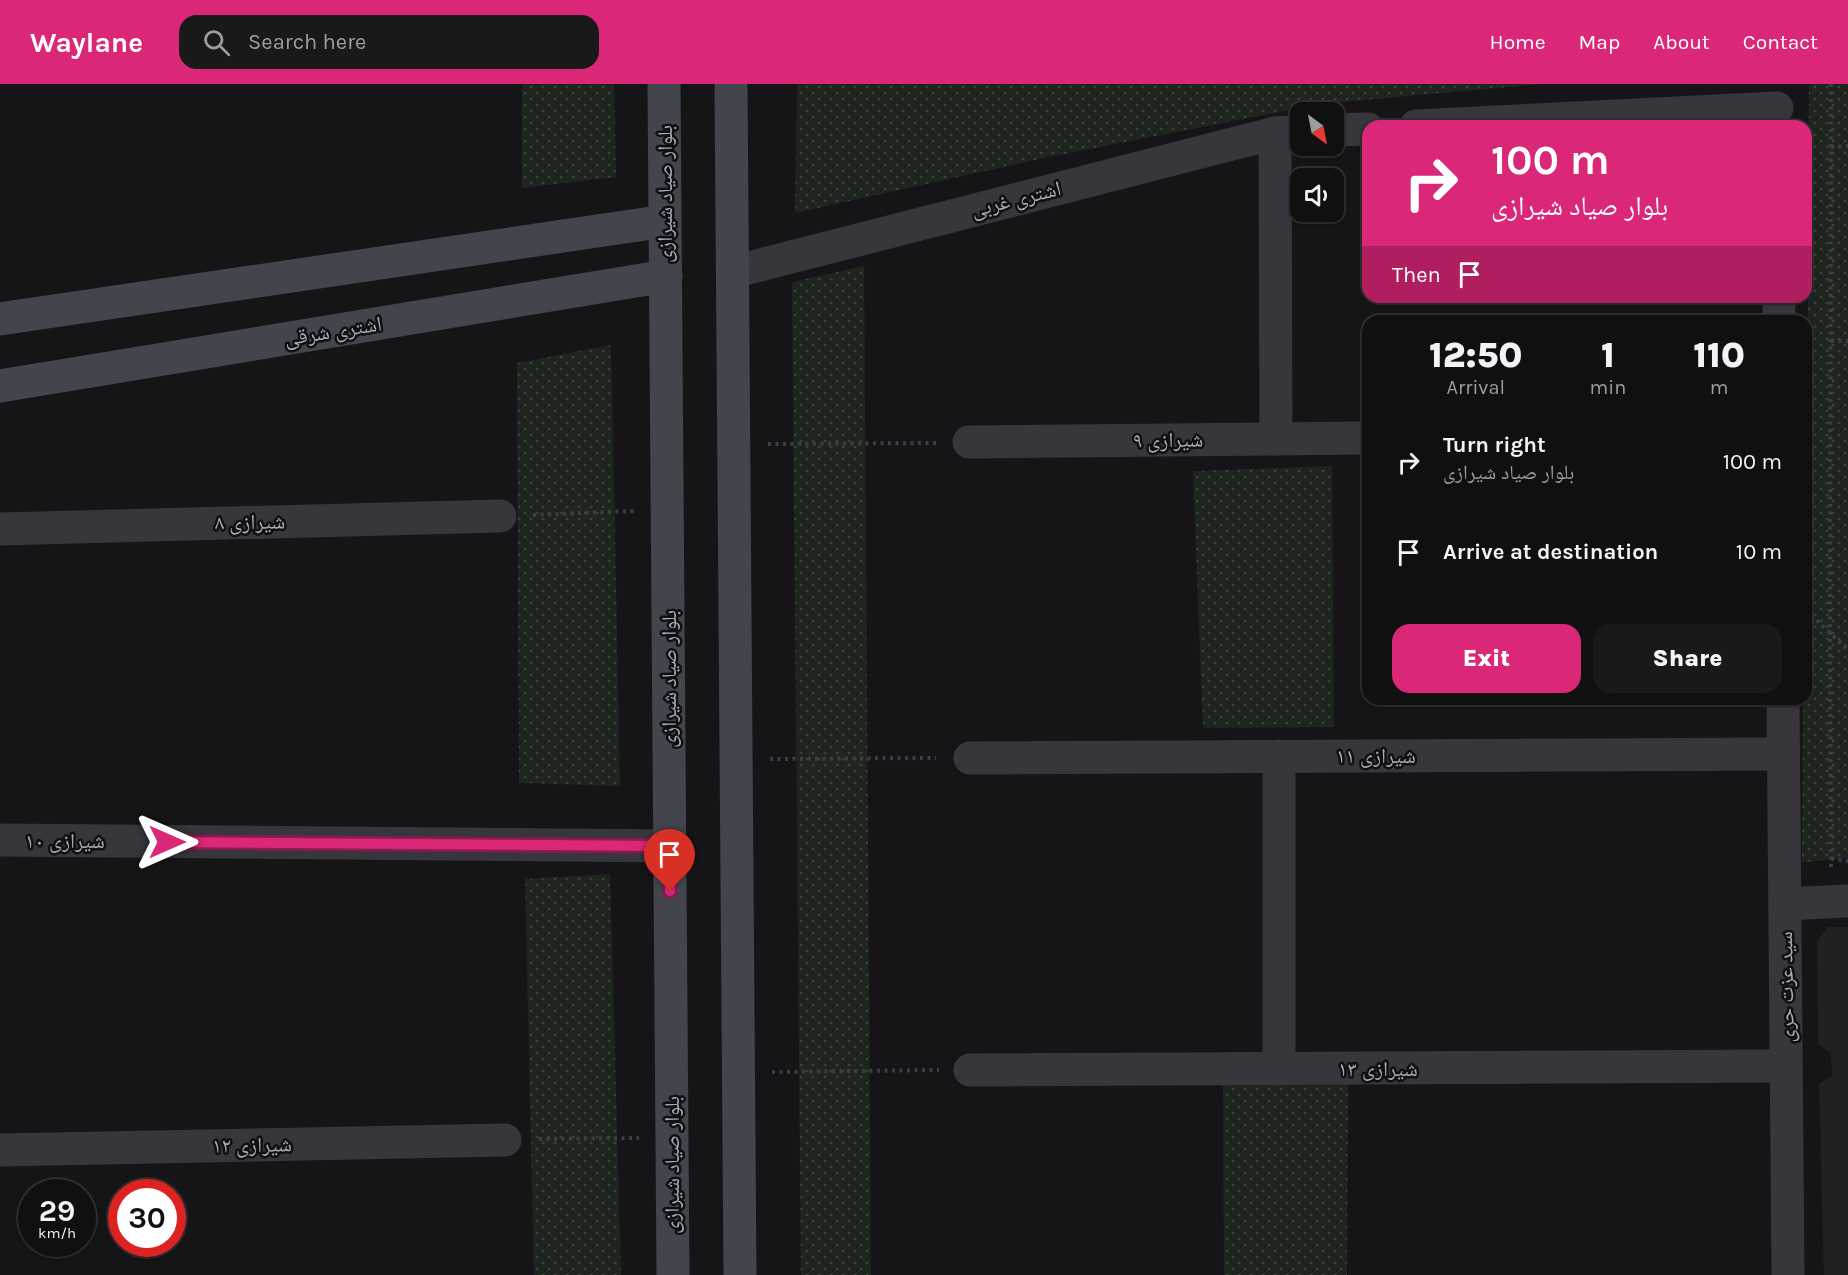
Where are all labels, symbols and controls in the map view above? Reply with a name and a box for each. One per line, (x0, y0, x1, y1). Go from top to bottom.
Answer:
search box (179, 15, 599, 69)
text: Waylane (30, 26, 143, 59)
icon: search (200, 26, 233, 59)
text: Search here (248, 29, 366, 55)
text: Home (1490, 30, 1546, 54)
text: Map (1579, 30, 1620, 54)
text: About (1653, 30, 1710, 54)
text: Contact (1743, 30, 1818, 54)
north arrow (1290, 102, 1344, 156)
map controls (1290, 102, 1344, 222)
street label: بلوار صیاد شیرازی (653, 125, 677, 263)
text: 100 m (1491, 135, 1610, 185)
icon: right (1392, 144, 1470, 222)
button: sound (1290, 168, 1344, 222)
street label: اشتری غربی (968, 176, 1064, 223)
text: بلوار صیاد شیرازی (1491, 190, 1668, 222)
icon: arrive (1453, 258, 1486, 291)
text: Then (1392, 262, 1441, 288)
street label: اشتری شرقی (283, 311, 384, 352)
text: 12:50 (1429, 334, 1523, 376)
text: 1 (1601, 334, 1615, 376)
text: 110 (1693, 334, 1745, 376)
text: Arrival (1446, 376, 1505, 399)
text: min (1589, 376, 1626, 399)
text: m (1710, 376, 1728, 399)
street label: شیرازی ۹ (1133, 427, 1203, 453)
text: Turn right (1443, 432, 1546, 458)
icon: right (1392, 446, 1425, 479)
text: 100 m (1723, 449, 1782, 475)
text: بلوار صیاد شیرازی (1443, 461, 1574, 484)
street label: شیرازی ۸ (215, 509, 285, 535)
icon: arrive (1392, 536, 1425, 569)
text: Arrive at destination (1443, 539, 1658, 565)
text: 10 m (1736, 539, 1782, 565)
street label: بلوار صیاد شیرازی (657, 610, 681, 748)
button: Exit (1392, 624, 1581, 693)
button: Share (1593, 624, 1782, 693)
street label: شیرازی ۱۱ (1336, 744, 1416, 768)
position arrow (135, 810, 199, 874)
street label: شیرازی ۱۰ (25, 829, 105, 853)
pin (644, 829, 695, 891)
icon: arrive (653, 838, 686, 871)
street label: سید عزت حری (1773, 931, 1799, 1043)
street label: شیرازی ۱۳ (1338, 1057, 1418, 1081)
street label: بلوار صیاد شیرازی (660, 1096, 684, 1234)
street label: شیرازی ۱۲ (212, 1132, 292, 1158)
speed limit sign: 30 (108, 1179, 186, 1257)
text: 29 (39, 1193, 75, 1229)
text: km/h (38, 1224, 76, 1242)

